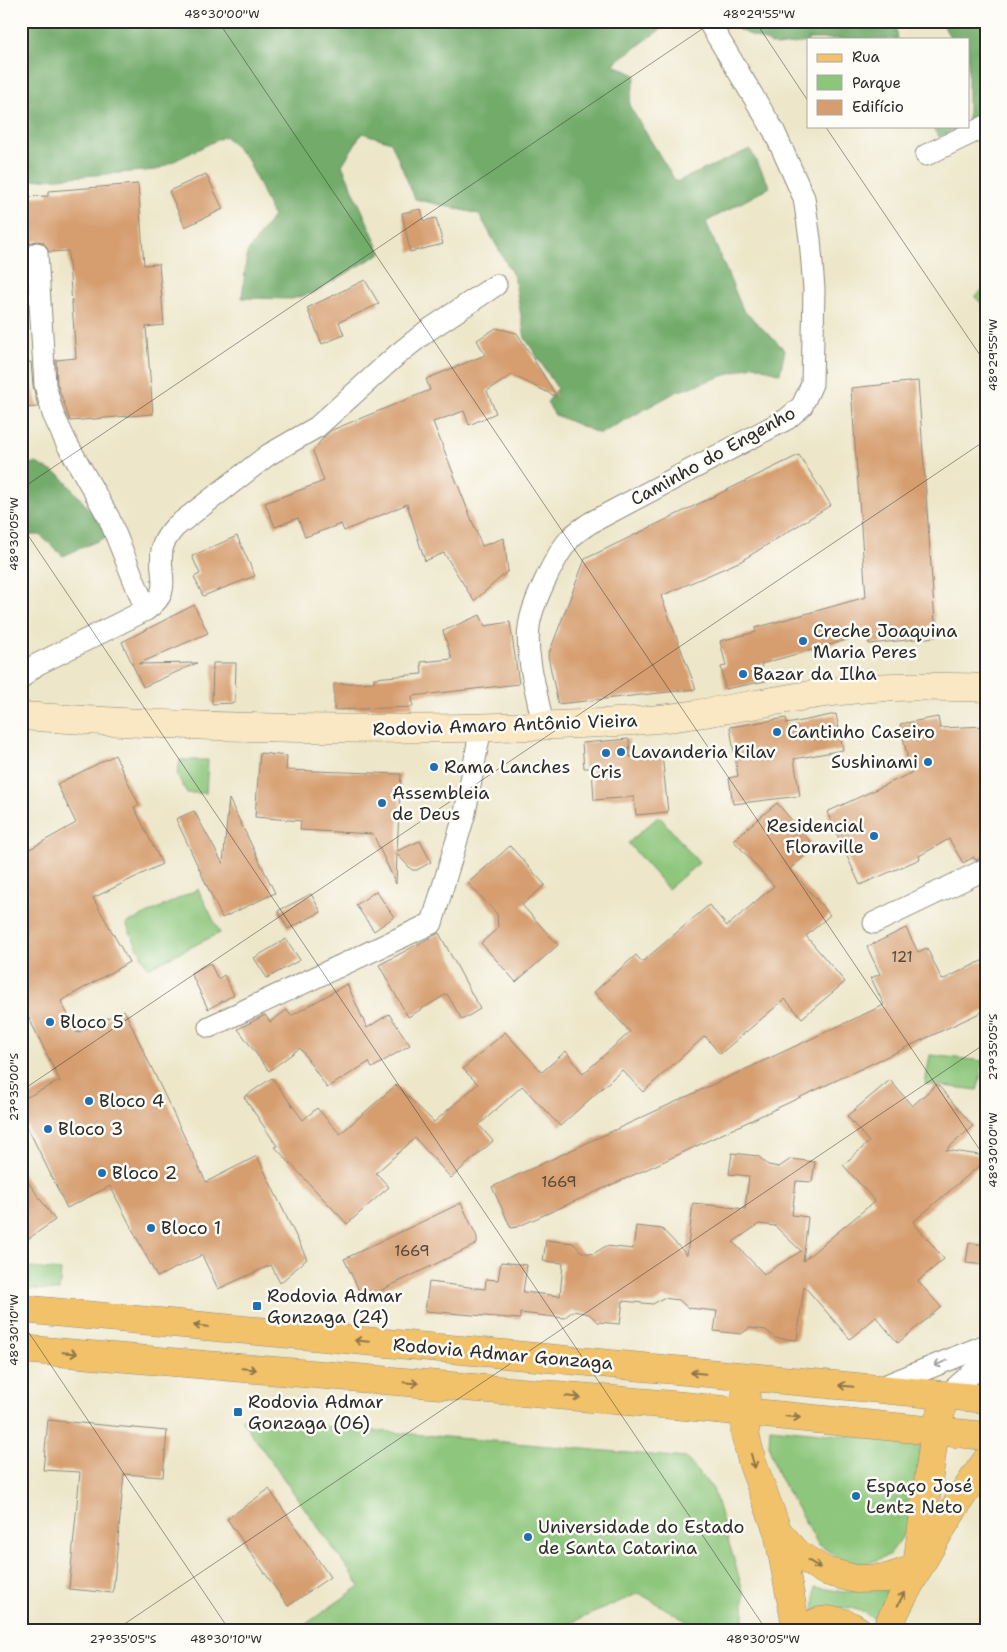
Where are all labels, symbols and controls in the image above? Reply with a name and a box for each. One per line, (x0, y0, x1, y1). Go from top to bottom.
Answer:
text: 48°30'00"W (184, 6, 260, 22)
text: 48°29'55"W (723, 6, 795, 22)
legend (807, 38, 970, 128)
text: Rua (852, 47, 881, 67)
text: Parque (852, 73, 901, 93)
text: Edifício (852, 97, 904, 117)
text: 48°29'55"W (985, 319, 1001, 391)
street label: Caminho do Engenho (626, 401, 800, 511)
text: 48°30'05"W (6, 497, 22, 571)
place label: Creche Joaquina Maria Peres (813, 619, 957, 664)
marker: Creche Joaquina Maria Peres (797, 635, 809, 647)
place label: Bazar da Ilha (753, 662, 877, 686)
marker: Bazar da Ilha (737, 668, 749, 680)
street label: Rodovia Amaro Antônio Vieira (372, 708, 638, 742)
place label: Cantinho Caseiro (787, 720, 935, 744)
marker: Cantinho Caseiro (771, 726, 783, 738)
place label: Lavanderia Kilav (631, 740, 776, 764)
marker: Lavanderia Kilav (615, 746, 627, 758)
marker: Cris (600, 747, 612, 759)
place label: Sushinami (831, 750, 918, 774)
place label: Rama Lanches (444, 755, 570, 779)
marker: Sushinami (922, 756, 934, 768)
place label: Cris (590, 760, 622, 784)
marker: Rama Lanches (428, 761, 440, 773)
place label: Assembleia de Deus (392, 781, 489, 826)
marker: Assembleia de Deus (376, 797, 388, 809)
place label: Residencial Floraville (767, 814, 865, 859)
marker: Residencial Floraville (868, 830, 880, 842)
house number: 121 (891, 947, 913, 967)
place label: Bloco 5 (60, 1010, 124, 1034)
text: 27°35'05"S (985, 1013, 1001, 1081)
marker: Bloco 5 (44, 1016, 56, 1028)
text: 27°35'00"S (6, 1052, 22, 1121)
place label: Bloco 4 (99, 1089, 164, 1113)
marker: Bloco 4 (83, 1095, 95, 1107)
text: 48°30'00"W (985, 1112, 1001, 1188)
place label: Bloco 3 (58, 1117, 123, 1141)
marker: Bloco 3 (42, 1123, 54, 1135)
place label: Bloco 2 (112, 1161, 177, 1185)
marker: Bloco 2 (96, 1167, 108, 1179)
house number: 1669 (541, 1172, 577, 1192)
place label: Bloco 1 (161, 1216, 221, 1240)
marker: Bloco 1 (145, 1222, 157, 1234)
house number: 1669 (394, 1241, 430, 1261)
place label: Rodovia Admar Gonzaga (24) (267, 1284, 403, 1329)
text: 48°30'10"W (6, 1294, 22, 1366)
marker: Rodovia Admar Gonzaga (24) (251, 1300, 263, 1312)
one-way arrow (193, 1321, 209, 1330)
street label: Rodovia Admar Gonzaga (392, 1332, 614, 1376)
one-way arrow (355, 1336, 371, 1346)
one-way arrow (62, 1348, 78, 1358)
one-way arrow (934, 1359, 949, 1369)
one-way arrow (241, 1364, 257, 1374)
one-way arrow (691, 1368, 707, 1378)
one-way arrow (403, 1378, 419, 1388)
one-way arrow (838, 1381, 854, 1391)
place label: Rodovia Admar Gonzaga (06) (248, 1390, 384, 1435)
one-way arrow (565, 1392, 581, 1402)
marker: Rodovia Admar Gonzaga (06) (232, 1406, 244, 1418)
one-way arrow (785, 1413, 801, 1422)
one-way arrow (748, 1452, 758, 1468)
place label: Espaço José Lentz Neto (866, 1474, 973, 1519)
marker: Espaço José Lentz Neto (850, 1490, 862, 1502)
place label: Universidade do Estado de Santa Catarina (538, 1515, 744, 1560)
marker: Universidade do Estado de Santa Catarina (522, 1531, 534, 1543)
one-way arrow (806, 1559, 820, 1569)
one-way arrow (896, 1592, 906, 1607)
text: 27°35'05"S (89, 1631, 157, 1647)
text: 48°30'10"W (190, 1631, 262, 1647)
text: 48°30'05"W (726, 1631, 800, 1647)

